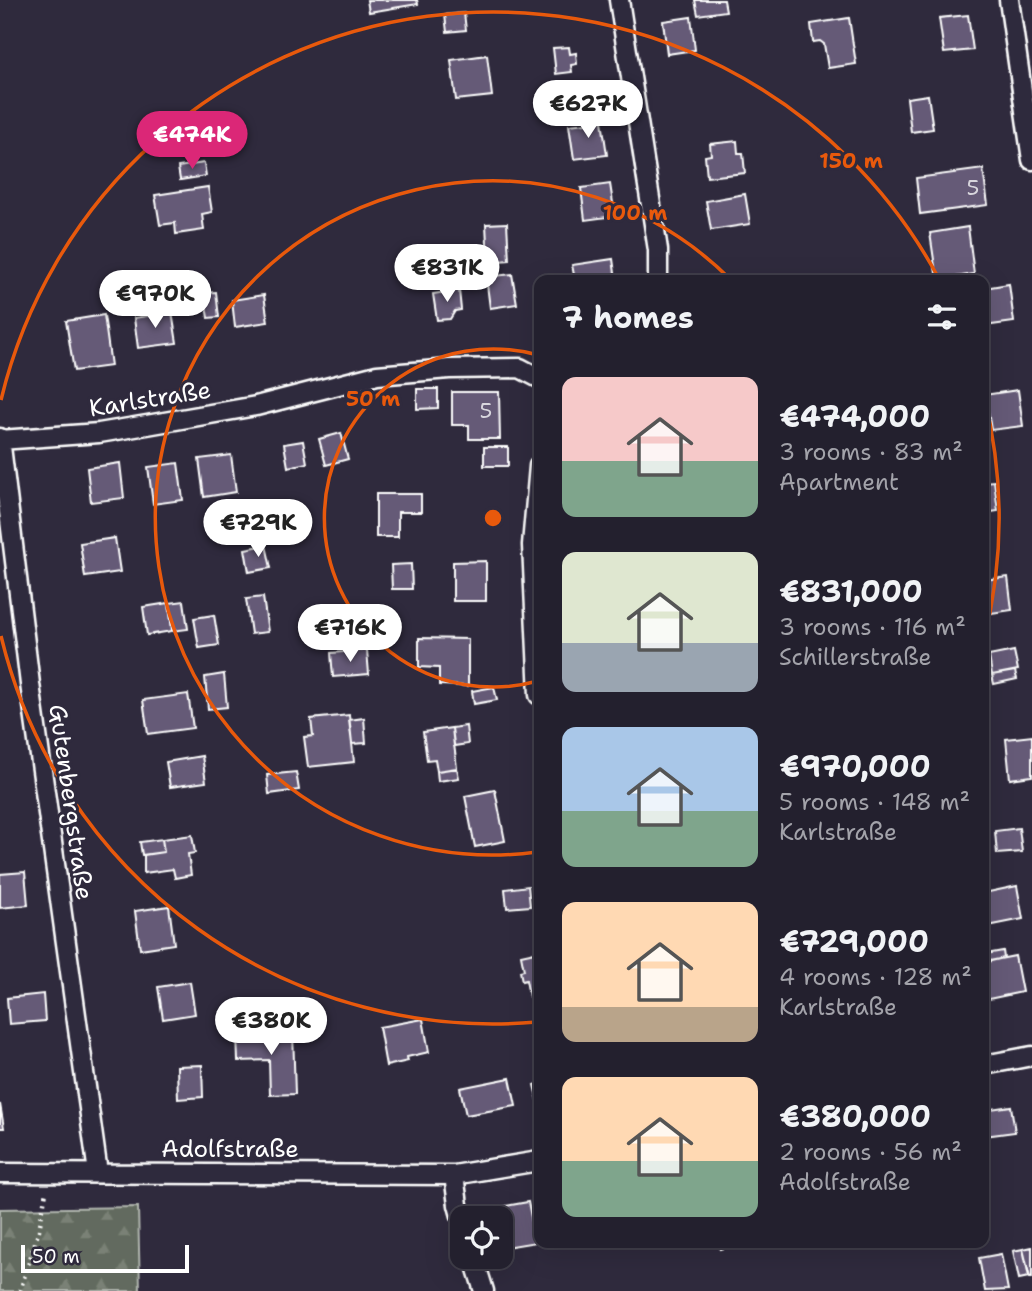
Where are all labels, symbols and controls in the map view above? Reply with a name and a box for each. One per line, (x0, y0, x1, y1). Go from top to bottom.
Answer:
pin: €627K (539, 80, 637, 140)
text: €627K (549, 88, 627, 118)
pin: €474K (143, 111, 241, 171)
text: €474K (153, 119, 231, 149)
text: 150 m (819, 147, 883, 175)
house number: 5 (967, 174, 979, 202)
text: 100 m (603, 199, 667, 227)
pin: €831K (398, 244, 496, 304)
text: €831K (410, 252, 484, 282)
pin: €970K (106, 270, 204, 330)
text: €970K (115, 278, 195, 308)
text: 7 homes (562, 297, 694, 338)
icon: filters (923, 298, 961, 336)
street label: Karlstraße (87, 374, 213, 424)
text: 50 m (346, 385, 400, 413)
text: €474,000 (779, 396, 930, 437)
house number: 5 (480, 397, 492, 425)
icon: home (618, 405, 702, 489)
text: 3 rooms · 83 m² (779, 437, 963, 467)
text: Apartment (779, 467, 899, 497)
pin: €729K (209, 500, 307, 559)
centre of rings (481, 506, 505, 530)
text: €729K (219, 507, 297, 537)
text: €831,000 (779, 571, 923, 612)
icon: home (618, 580, 702, 664)
pin: €716K (301, 604, 399, 664)
text: €716K (314, 612, 386, 642)
text: 3 rooms · 116 m² (779, 612, 966, 642)
text: Schillerstraße (779, 642, 932, 672)
street label: Gutenbergstraße (41, 702, 101, 902)
text: €970,000 (779, 746, 931, 787)
icon: home (618, 755, 702, 839)
text: 5 rooms · 148 m² (779, 787, 970, 817)
text: Karlstraße (779, 817, 897, 847)
text: €729,000 (779, 921, 929, 962)
icon: home (618, 930, 702, 1014)
text: 4 rooms · 128 m² (779, 962, 972, 992)
text: Karlstraße (779, 992, 897, 1022)
pin: €380K (222, 998, 320, 1057)
text: €380K (231, 1005, 311, 1035)
text: €380,000 (779, 1096, 931, 1137)
icon: home (618, 1105, 702, 1189)
street label: Adolfstraße (161, 1133, 299, 1165)
text: 2 rooms · 56 m² (779, 1137, 962, 1167)
text: Adolfstraße (779, 1167, 911, 1197)
map controls (450, 1206, 513, 1269)
button: locate (450, 1206, 513, 1269)
scale bar (21, 1242, 189, 1274)
text: 50 m (32, 1244, 80, 1269)

